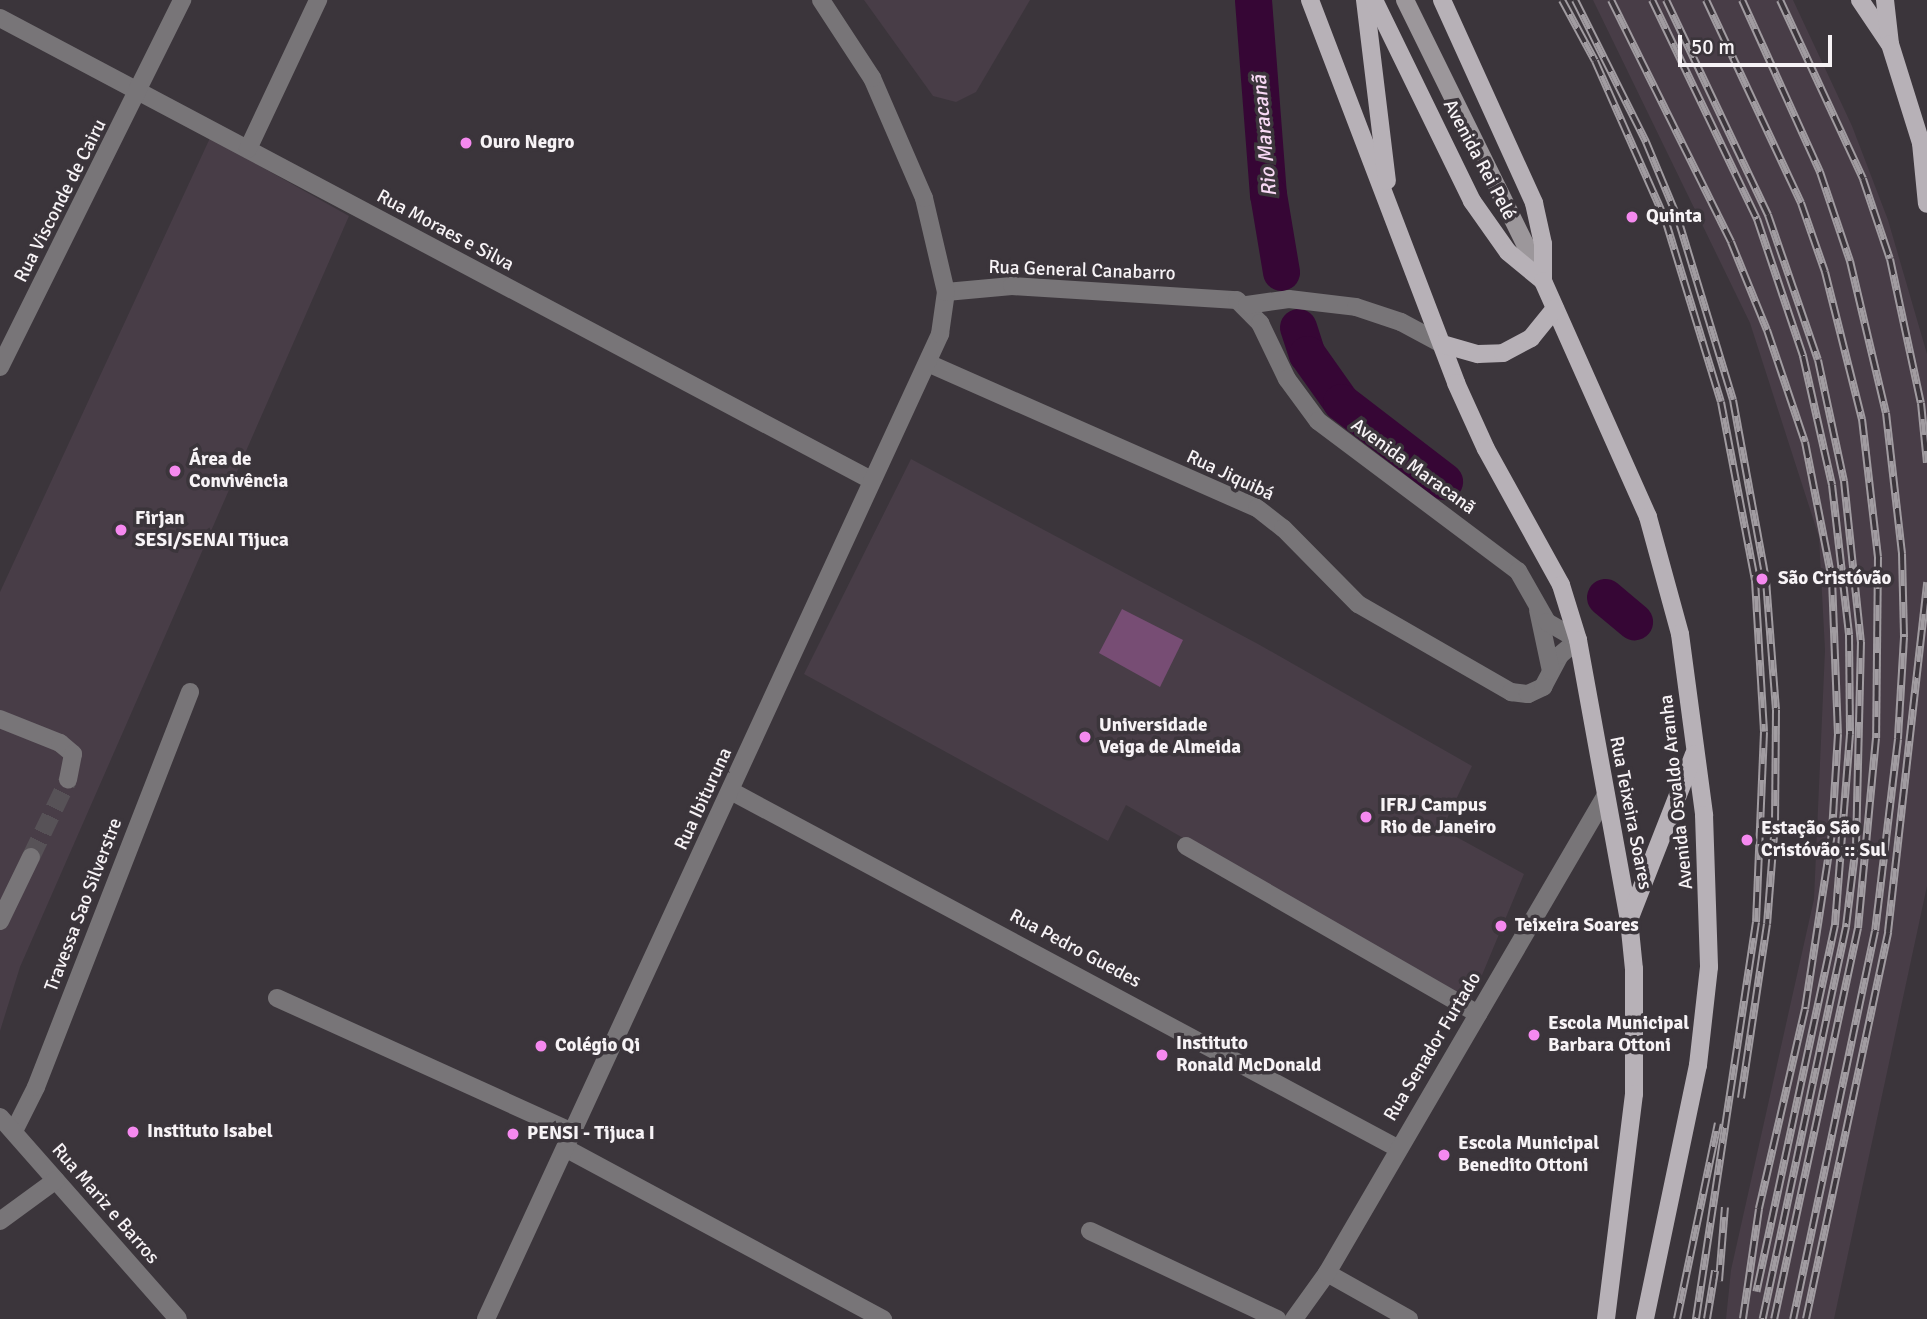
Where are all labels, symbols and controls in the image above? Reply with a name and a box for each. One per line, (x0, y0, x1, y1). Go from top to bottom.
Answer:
scale bar (1682, 21, 1836, 65)
text: 50 m (1691, 34, 1735, 60)
water label: Rio Maracanã (1246, 74, 1282, 198)
street label: Avenida Rei Pelé (1438, 96, 1520, 224)
street label: Rua Visconde de Cairu (10, 116, 112, 286)
place label: Ouro Negro (480, 132, 574, 154)
marker: Ouro Negro (458, 135, 474, 151)
street label: Rua Moraes e Silva (373, 185, 517, 277)
place label: Quinta (1646, 206, 1702, 228)
marker: Quinta (1624, 209, 1640, 225)
street label: Rua General Canabarro (988, 256, 1176, 286)
street label: Avenida Maracanã (1346, 414, 1480, 520)
street label: Rua Jiquibá (1183, 446, 1277, 506)
place label: Área de Convivência (189, 449, 288, 493)
marker: Área de Convivência (167, 463, 183, 479)
place label: Firjan SESI/SENAI Tijuca (135, 508, 289, 552)
marker: Firjan SESI/SENAI Tijuca (113, 522, 129, 538)
place label: São Cristóvão (1778, 568, 1891, 590)
marker: São Cristóvão (1752, 569, 1772, 589)
street label: Avenida Osvaldo Aranha (1655, 693, 1699, 891)
place label: Universidade Veiga de Almeida (1099, 715, 1241, 759)
marker: Universidade Veiga de Almeida (1077, 729, 1093, 745)
street label: Rua Teixeira Soares (1604, 734, 1656, 892)
street label: Rua Ibituruna (670, 744, 738, 854)
place label: IFRJ Campus Rio de Janeiro (1380, 795, 1496, 839)
marker: IFRJ Campus Rio de Janeiro (1358, 809, 1374, 825)
street label: Travessa Sao Silverstre (40, 815, 128, 995)
place label: Estação São Cristóvão :: Sul (1761, 818, 1887, 862)
marker: Estação São Cristóvão :: Sul (1739, 832, 1755, 848)
street label: Rua Pedro Guedes (1005, 905, 1145, 993)
place label: Teixeira Soares (1515, 915, 1639, 937)
marker: Teixeira Soares (1493, 918, 1509, 934)
street label: Rua Senador Furtado (1380, 968, 1486, 1126)
place label: Escola Municipal Barbara Ottoni (1548, 1013, 1689, 1057)
marker: Escola Municipal Barbara Ottoni (1526, 1027, 1542, 1043)
place label: Instituto Ronald McDonald (1176, 1033, 1321, 1077)
place label: Colégio Qi (555, 1035, 640, 1057)
marker: Colégio Qi (533, 1038, 549, 1054)
marker: Instituto Ronald McDonald (1154, 1047, 1170, 1063)
place label: Instituto Isabel (147, 1121, 273, 1143)
place label: PENSI - Tijuca I (527, 1123, 655, 1145)
marker: Instituto Isabel (125, 1124, 141, 1140)
marker: PENSI - Tijuca I (505, 1126, 521, 1142)
place label: Escola Municipal Benedito Ottoni (1458, 1133, 1599, 1177)
street label: Rua Mariz e Barros (47, 1139, 163, 1269)
marker: Escola Municipal Benedito Ottoni (1436, 1147, 1452, 1163)

